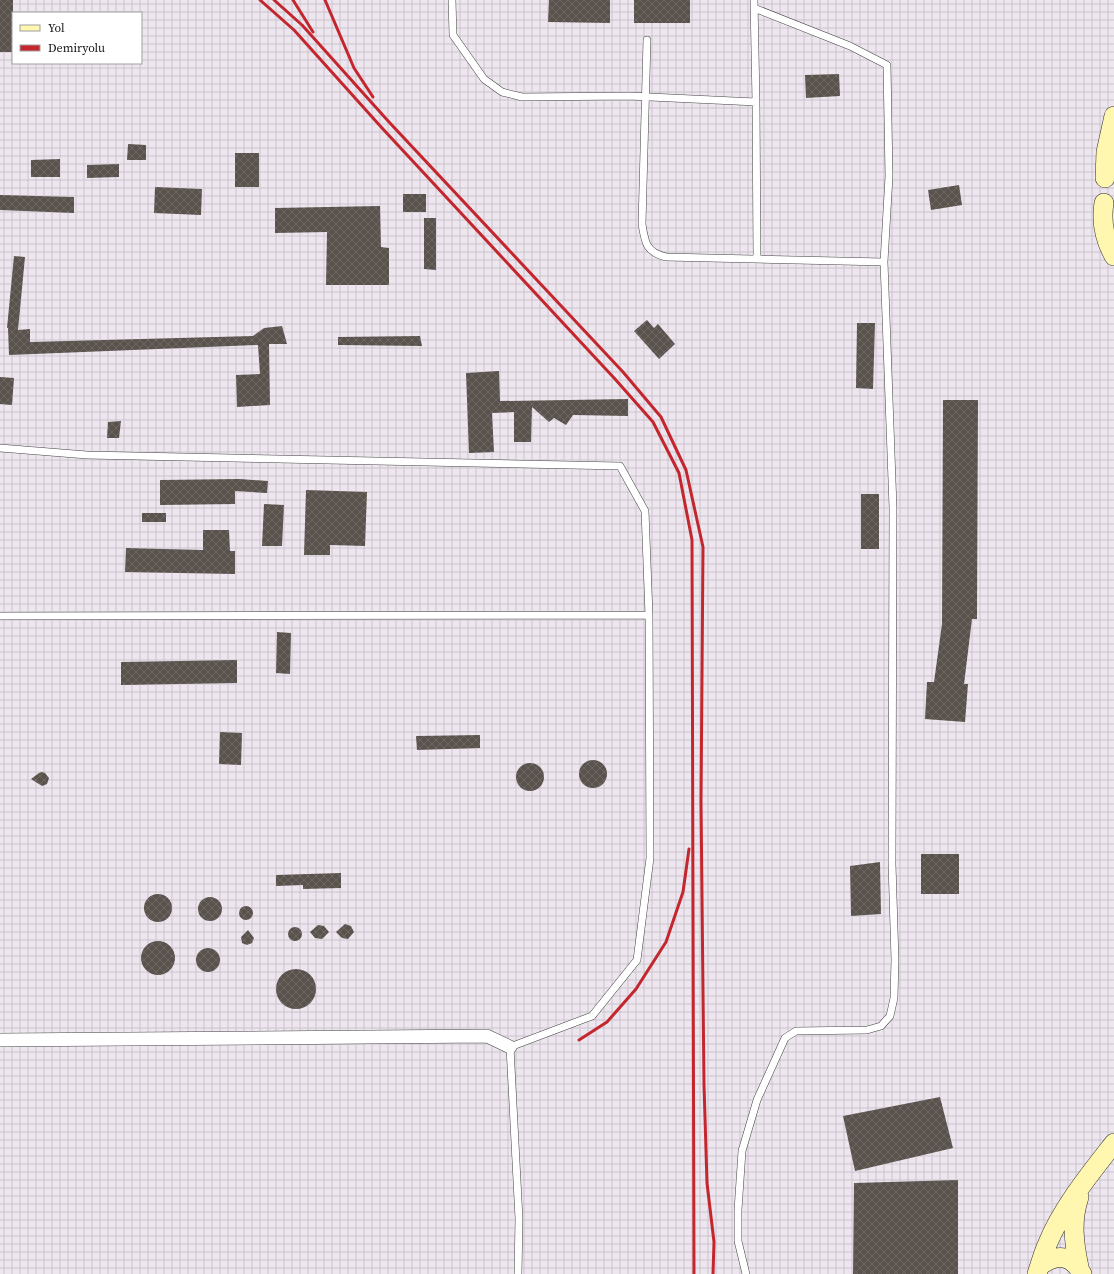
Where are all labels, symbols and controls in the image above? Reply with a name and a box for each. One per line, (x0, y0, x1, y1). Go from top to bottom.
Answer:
legend (12, 12, 142, 64)
text: Yol (48, 20, 65, 36)
text: Demiryolu (48, 40, 105, 56)

